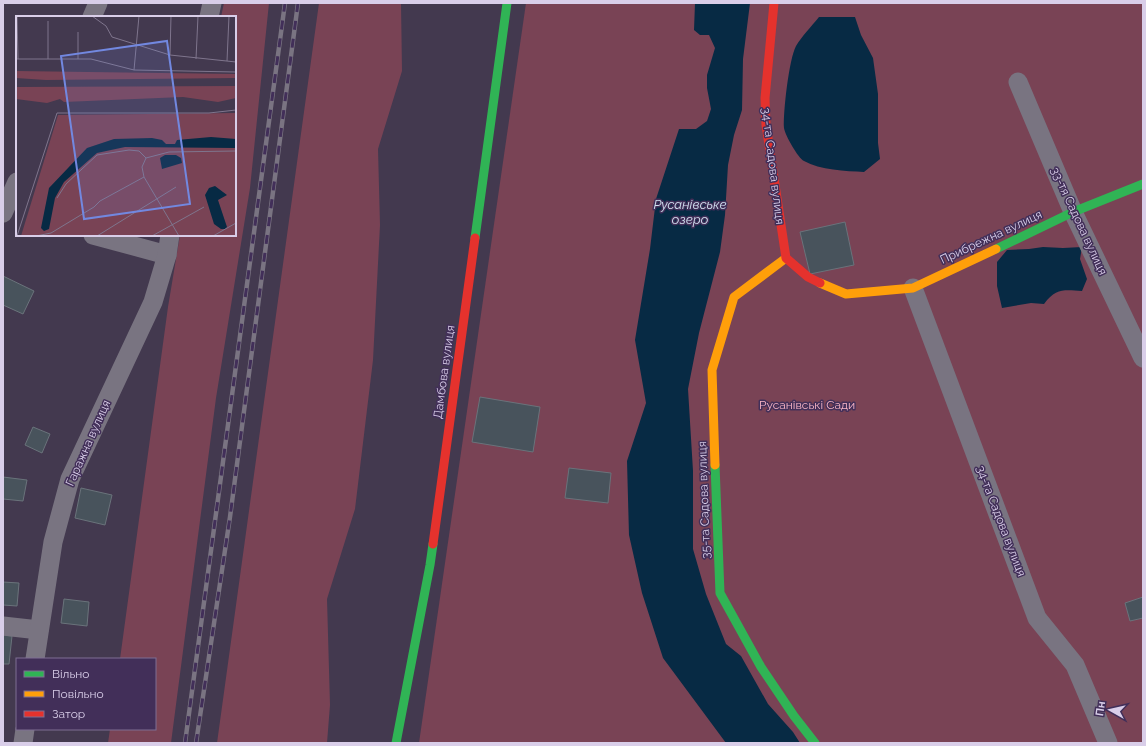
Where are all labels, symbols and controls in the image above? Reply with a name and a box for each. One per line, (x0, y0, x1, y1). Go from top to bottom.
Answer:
inset map (16, 16, 236, 236)
street label: 34-та Садова вулиця (759, 107, 787, 225)
street label: 33-тя Садова вулиця (1048, 165, 1110, 277)
water label: Русанівське озеро (653, 197, 727, 227)
street label: Прибрежна вулиця (938, 207, 1044, 267)
street label: Дамбова вулиця (430, 324, 458, 420)
street label: Гаражна вулиця (63, 398, 113, 488)
park label: Русанівські Сади (759, 398, 855, 412)
street label: 35-та Садова вулиця (695, 441, 713, 559)
street label: 34-та Садова вулиця (973, 464, 1029, 578)
legend (16, 658, 156, 730)
text: Вільно (52, 667, 89, 681)
text: Повільно (52, 687, 104, 701)
north arrow (1090, 690, 1130, 730)
text: Пн (1093, 701, 1108, 717)
text: Затор (52, 707, 85, 721)

